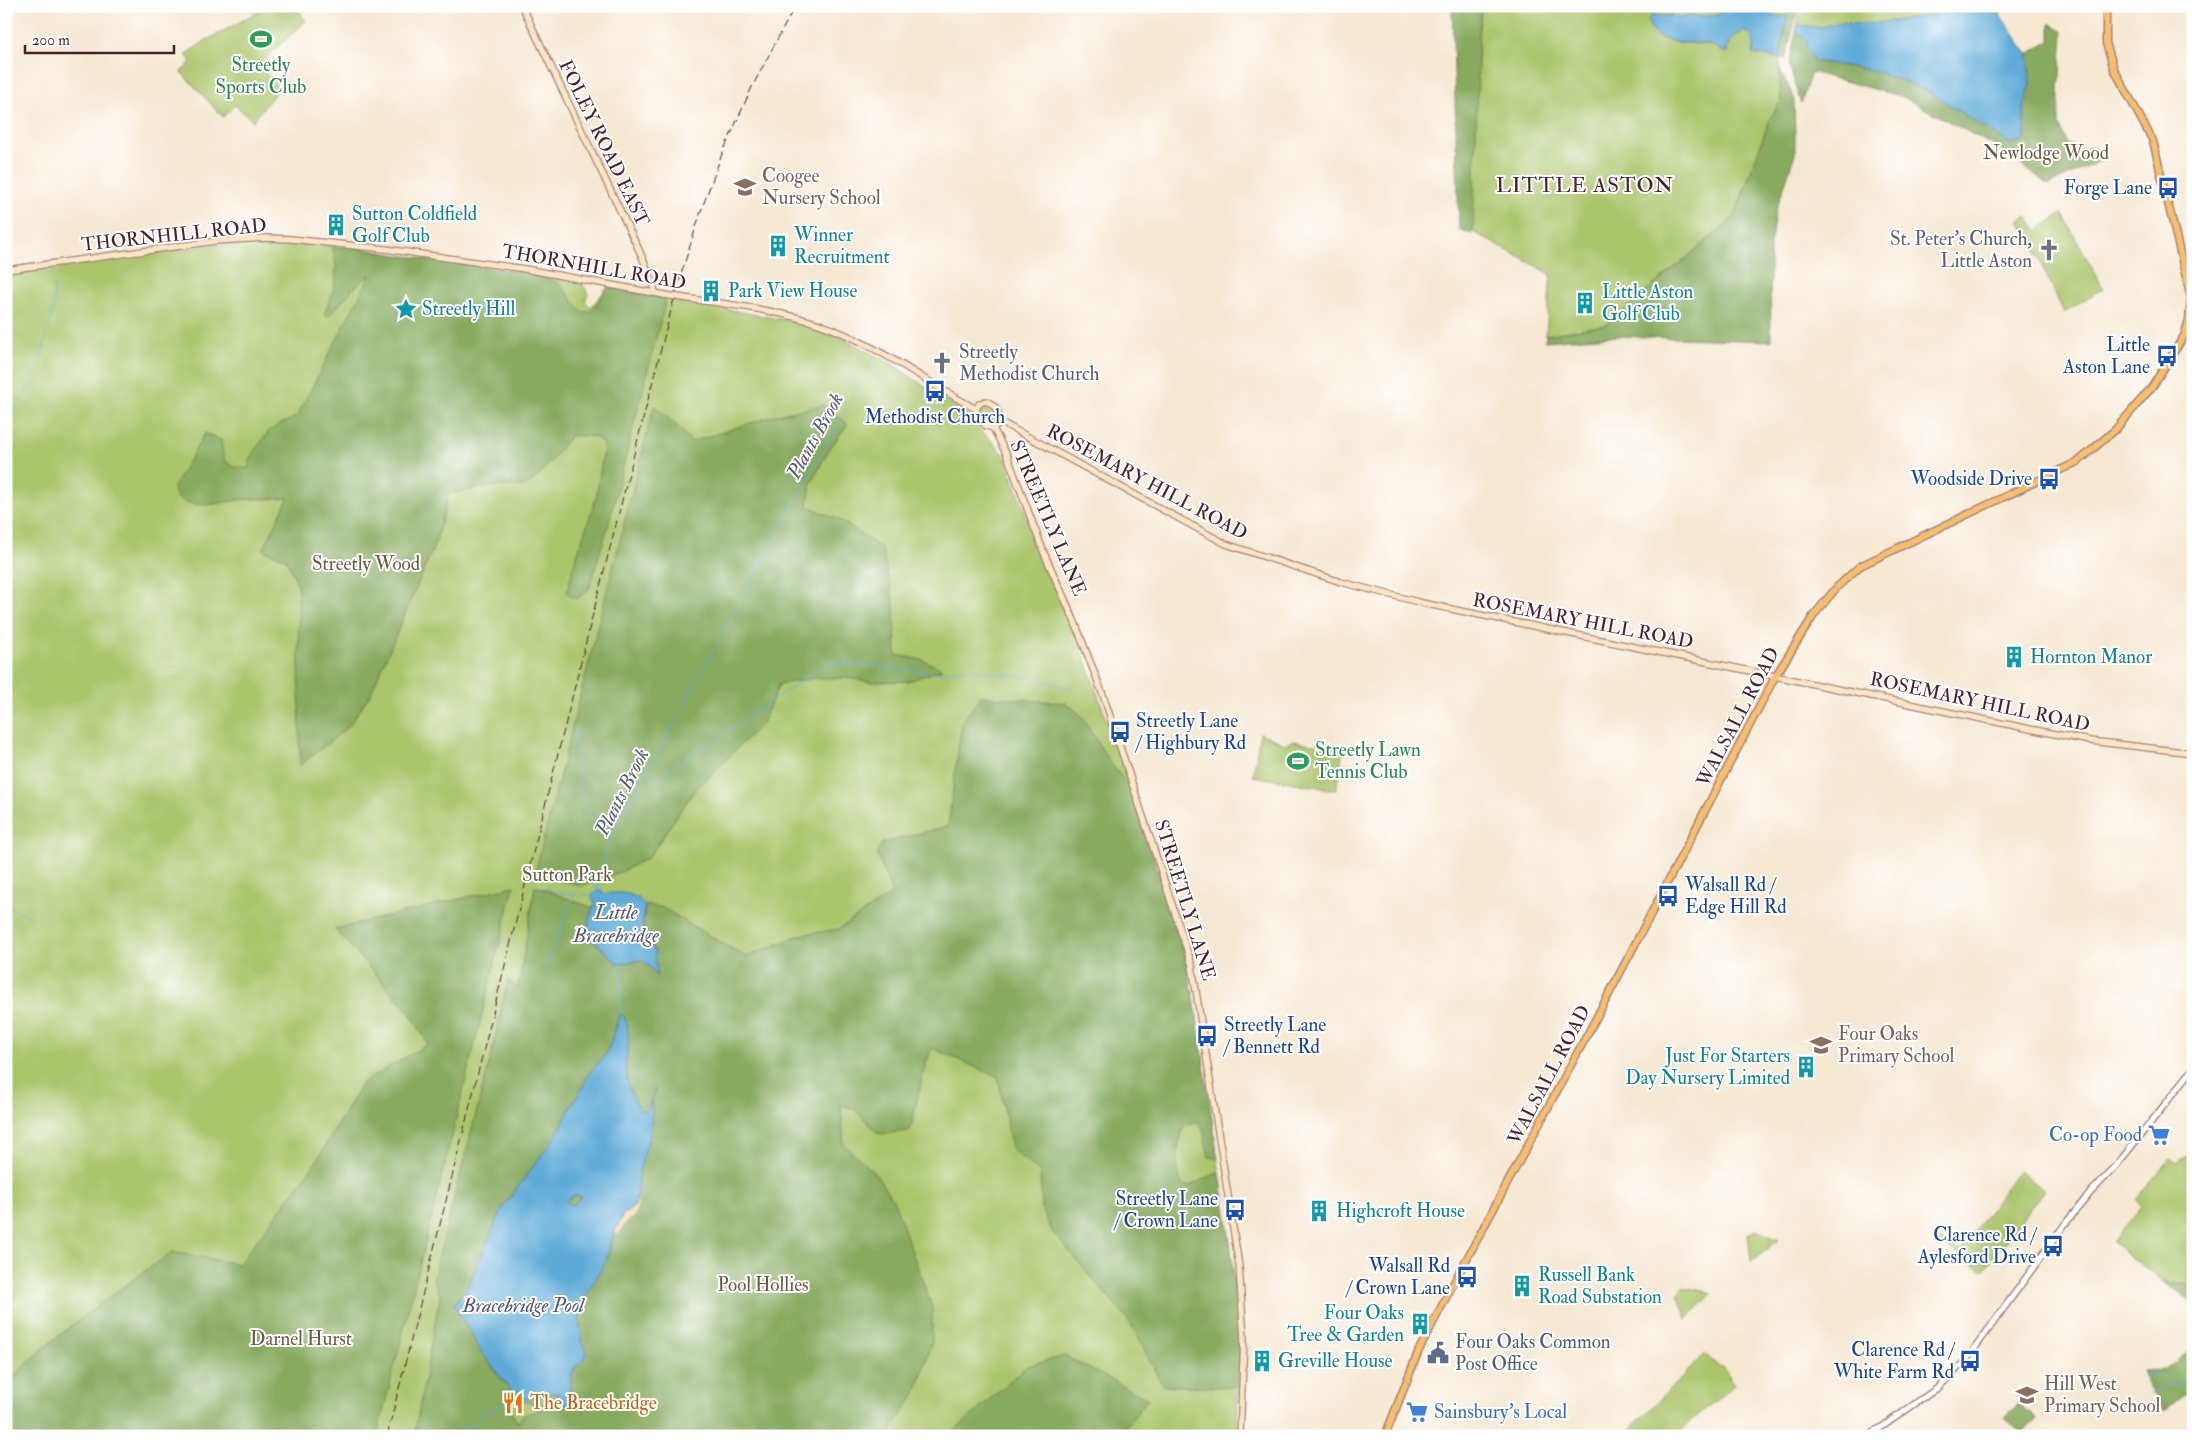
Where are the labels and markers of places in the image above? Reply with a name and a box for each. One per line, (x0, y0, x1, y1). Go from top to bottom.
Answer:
sports icon: Streetly Sports Club (248, 26, 274, 52)
place label: Streetly Sports Club (216, 53, 306, 100)
place label: Coogee Nursery School (762, 164, 881, 210)
school or university icon: Coogee Nursery School (732, 174, 758, 200)
bus stop icon: Forge Lane (2155, 175, 2181, 201)
place label: Forge Lane (2064, 176, 2152, 200)
place label: Sutton Coldfield Golf Club (352, 202, 478, 248)
building icon: Sutton Coldfield Golf Club (323, 212, 349, 238)
place label: Winner Recruitment (793, 223, 890, 269)
place label: St. Peter's Church, Little Aston (1890, 227, 2032, 273)
building icon: Winner Recruitment (765, 233, 791, 259)
church icon: St. Peter's Church, Little Aston (2036, 237, 2062, 263)
building icon: Park View House (698, 278, 724, 304)
place label: Park View House (728, 279, 857, 303)
place label: Little Aston Golf Club (1602, 280, 1694, 326)
building icon: Little Aston Golf Club (1572, 290, 1598, 316)
place icon: Streetly Hill (393, 296, 419, 322)
place label: Streetly Hill (422, 297, 515, 321)
place label: Little Aston Lane (2062, 333, 2150, 379)
place label: Streetly Methodist Church (959, 340, 1100, 386)
bus stop icon: Little Aston Lane (2154, 343, 2180, 369)
church icon: Streetly Methodist Church (929, 350, 955, 376)
bus stop icon: Methodist Church (922, 378, 948, 404)
place label: Methodist Church (865, 405, 1005, 429)
bus stop icon: Woodside Drive (2036, 466, 2062, 492)
place label: Woodside Drive (1909, 467, 2032, 491)
building icon: Hornton Manor (2001, 644, 2027, 670)
place label: Hornton Manor (2030, 645, 2152, 669)
place label: Streetly Lane / Highbury Rd (1134, 709, 1247, 755)
bus stop icon: Streetly Lane / Highbury Rd (1107, 719, 1133, 745)
place label: Streetly Lawn Tennis Club (1315, 738, 1421, 784)
sports icon: Streetly Lawn Tennis Club (1285, 748, 1311, 774)
place label: Walsall Rd / Edge Hill Rd (1684, 873, 1787, 919)
bus stop icon: Walsall Rd / Edge Hill Rd (1655, 883, 1681, 909)
place label: Streetly Lane / Bennett Rd (1222, 1013, 1326, 1059)
place label: Four Oaks Primary School (1838, 1022, 1954, 1068)
bus stop icon: Streetly Lane / Bennett Rd (1194, 1023, 1220, 1049)
school or university icon: Four Oaks Primary School (1808, 1032, 1834, 1058)
place label: Just For Starters Day Nursery Limited (1625, 1044, 1791, 1090)
building icon: Just For Starters Day Nursery Limited (1793, 1054, 1819, 1080)
supermarket icon: Co-op Food (2146, 1122, 2172, 1148)
place label: Co-op Food (2049, 1123, 2143, 1148)
place label: Streetly Lane / Crown Lane (1112, 1187, 1218, 1233)
bus stop icon: Streetly Lane / Crown Lane (1222, 1197, 1248, 1223)
building icon: Highcroft House (1306, 1198, 1332, 1224)
place label: Highcroft House (1336, 1199, 1465, 1223)
place label: Clarence Rd / Aylesford Drive (1917, 1223, 2038, 1269)
bus stop icon: Clarence Rd / Aylesford Drive (2040, 1233, 2066, 1259)
place label: Walsall Rd / Crown Lane (1344, 1254, 1451, 1300)
place label: Russell Bank Road Substation (1538, 1263, 1662, 1309)
bus stop icon: Walsall Rd / Crown Lane (1454, 1264, 1480, 1290)
building icon: Russell Bank Road Substation (1509, 1273, 1535, 1299)
place label: Four Oaks Tree & Garden (1287, 1301, 1404, 1347)
building icon: Four Oaks Tree & Garden (1407, 1311, 1433, 1337)
place label: Four Oaks Common Post Office (1455, 1330, 1611, 1376)
place label: Clarence Rd / White Farm Rd (1833, 1338, 1956, 1384)
public building icon: Four Oaks Common Post Office (1425, 1340, 1451, 1366)
building icon: Greville House (1249, 1348, 1275, 1374)
bus stop icon: Clarence Rd / White Farm Rd (1957, 1348, 1983, 1374)
place label: Greville House (1278, 1349, 1393, 1373)
place label: Hill West Primary School (2044, 1372, 2160, 1418)
school or university icon: Hill West Primary School (2014, 1382, 2040, 1408)
restaurant icon: The Bracebridge (500, 1390, 526, 1416)
place label: The Bracebridge (530, 1391, 657, 1415)
supermarket icon: Sainsbury's Local (1404, 1399, 1430, 1425)
place label: Sainsbury's Local (1434, 1400, 1567, 1424)

